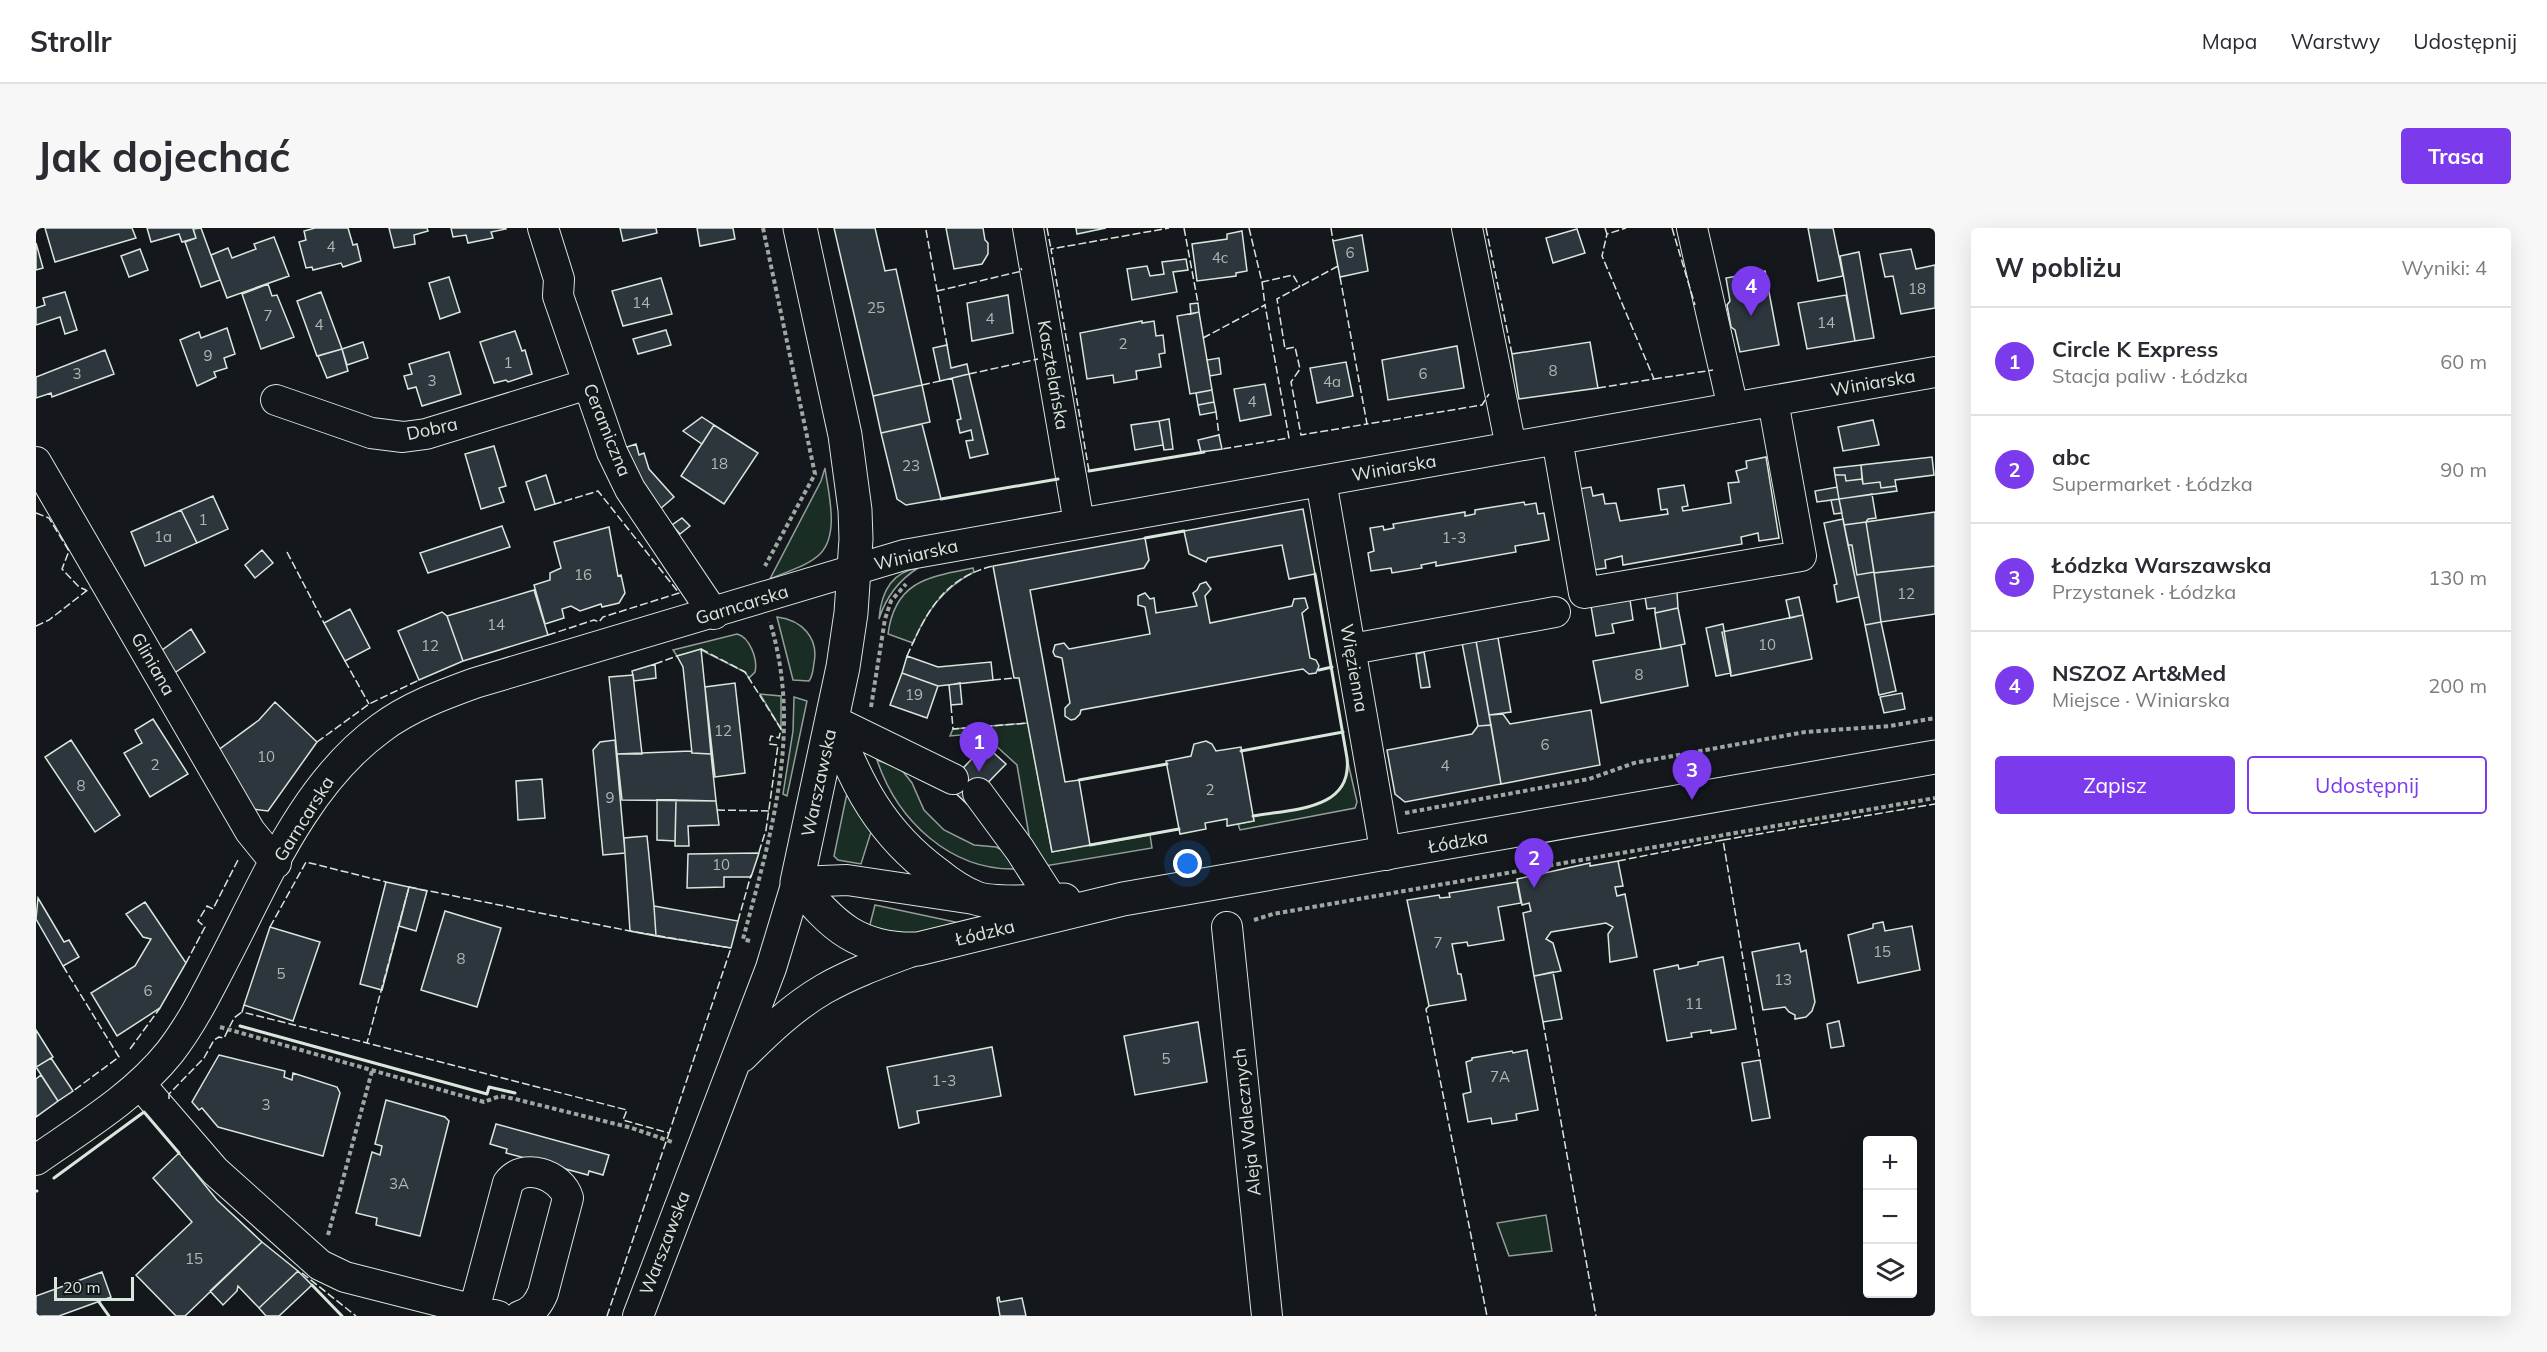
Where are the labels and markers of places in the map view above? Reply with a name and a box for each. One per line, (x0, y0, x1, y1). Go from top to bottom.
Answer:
pin: 4 (1732, 266, 1770, 316)
pin: 1 (960, 722, 998, 772)
pin: 3 (1672, 750, 1712, 800)
pin: 2 (1514, 838, 1554, 888)

